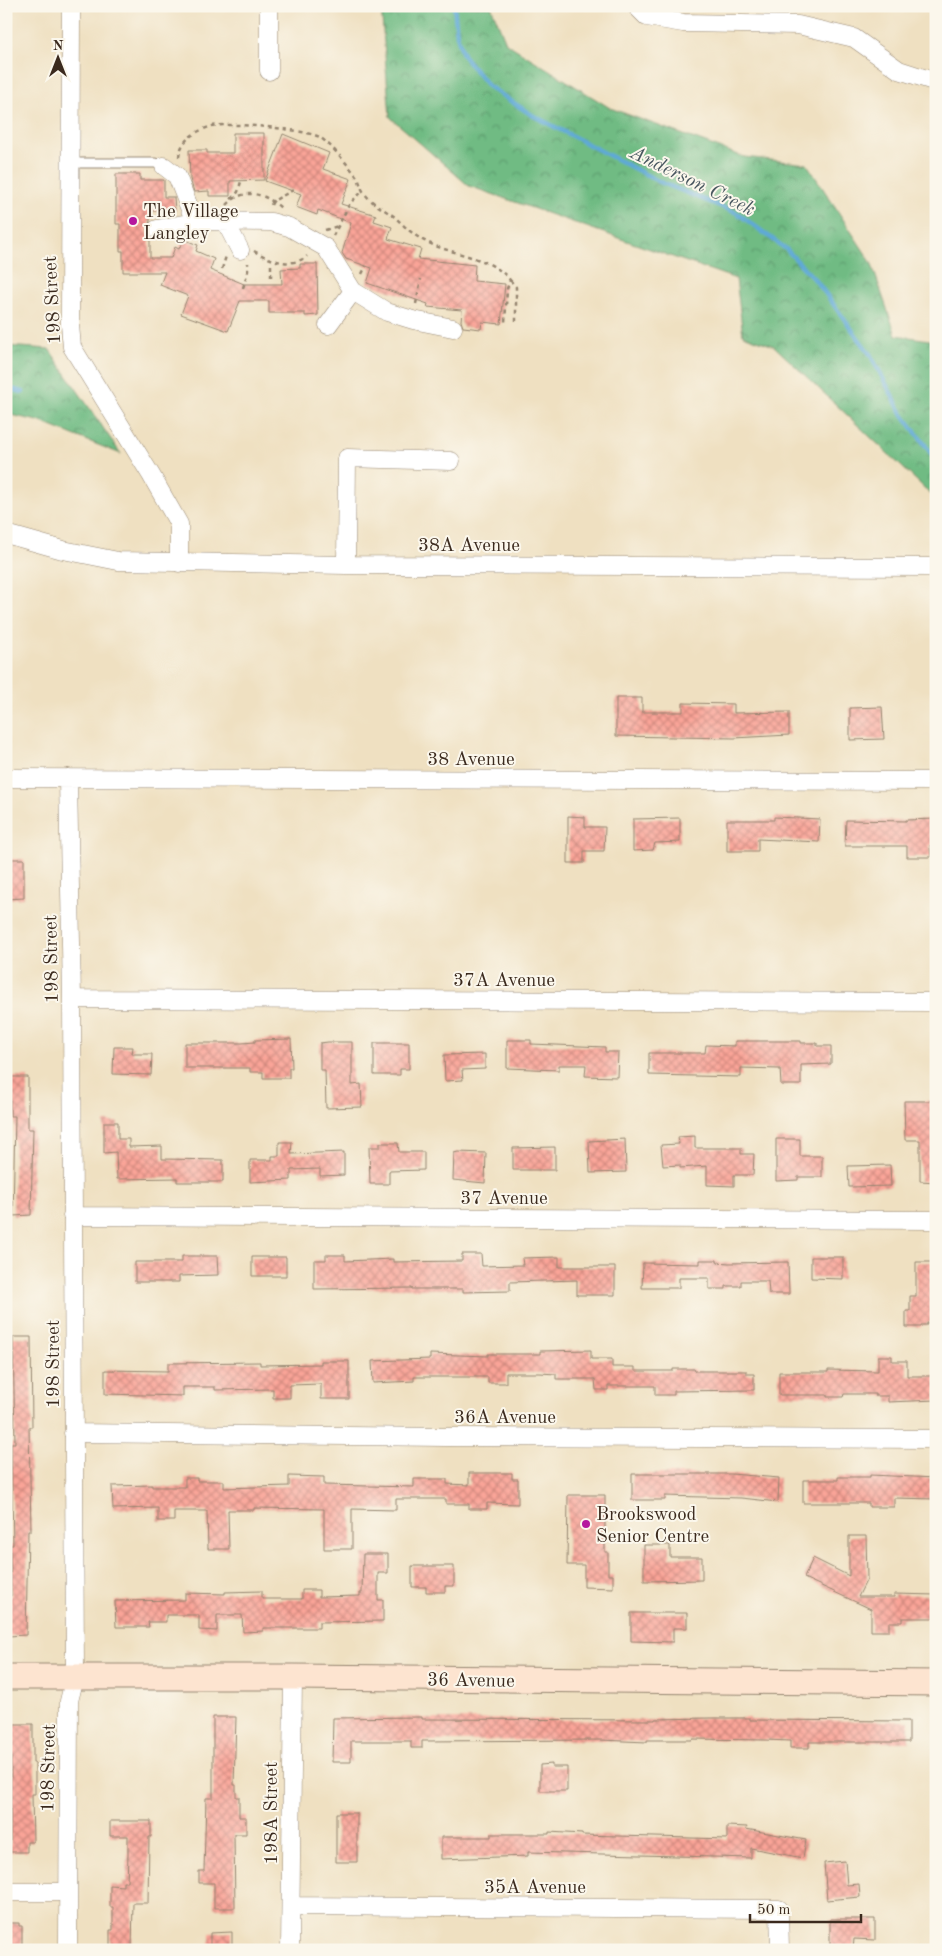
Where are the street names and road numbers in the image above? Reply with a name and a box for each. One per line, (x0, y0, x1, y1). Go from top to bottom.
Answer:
street label: 198 Street (42, 255, 65, 345)
street label: 38A Avenue (418, 537, 520, 556)
street label: 38 Avenue (427, 751, 515, 770)
street label: 198 Street (42, 914, 63, 1003)
street label: 37A Avenue (453, 972, 555, 991)
street label: 37 Avenue (460, 1190, 548, 1209)
street label: 198 Street (45, 1320, 64, 1408)
street label: 36A Avenue (454, 1409, 556, 1428)
street label: 36 Avenue (427, 1671, 515, 1692)
street label: 198 Street (39, 1724, 60, 1813)
street label: 198A Street (263, 1761, 282, 1865)
street label: 35A Avenue (484, 1879, 586, 1898)

